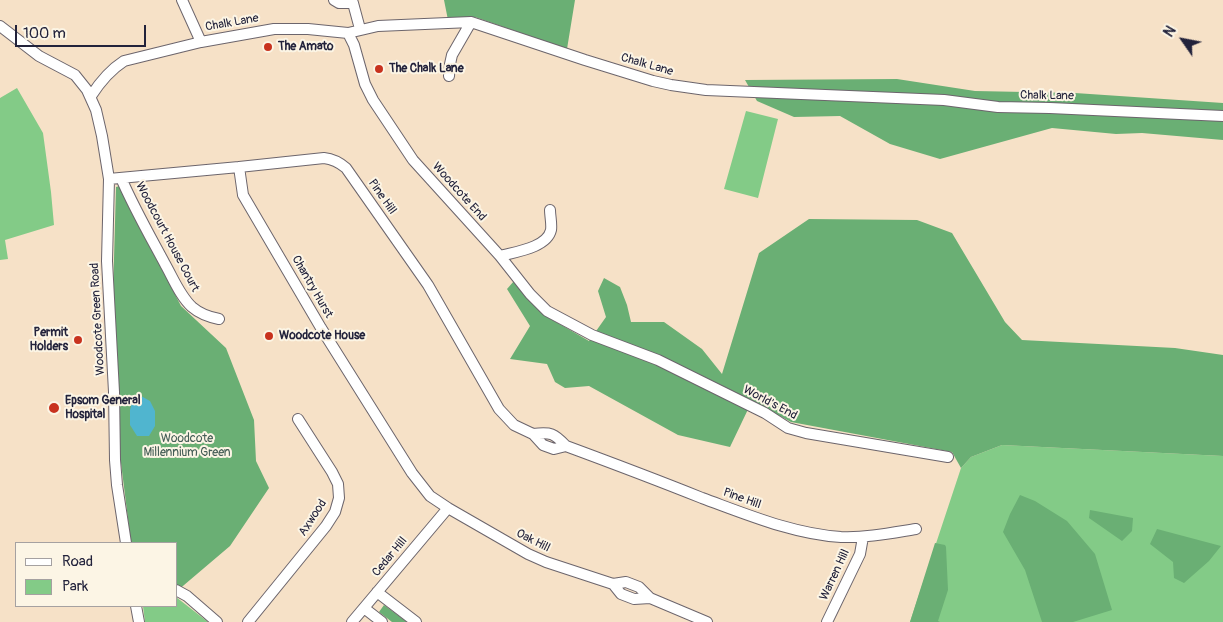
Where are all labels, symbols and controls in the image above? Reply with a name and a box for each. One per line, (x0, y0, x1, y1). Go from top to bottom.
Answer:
street label: Chalk Lane (204, 11, 260, 35)
scale bar (18, 15, 149, 47)
north arrow (1158, 15, 1208, 65)
text: N (1160, 23, 1180, 40)
text: 100 m (23, 24, 66, 43)
place label: The Amato (278, 40, 334, 54)
marker: The Amato (262, 41, 274, 53)
street label: Chalk Lane (619, 51, 675, 79)
place label: The Chalk Lane (389, 62, 464, 76)
marker: The Chalk Lane (373, 63, 385, 75)
street label: Chalk Lane (1020, 88, 1074, 104)
street label: Woodcote End (429, 160, 489, 224)
street label: Pine Hill (365, 177, 399, 217)
street label: Woodcourt House Court (132, 180, 202, 294)
street label: Chantry Hurst (288, 253, 336, 321)
street label: Woodcote Green Road (88, 262, 108, 376)
place label: Permit Holders (30, 326, 68, 354)
place label: Woodcote House (279, 329, 365, 343)
marker: Woodcote House (263, 330, 275, 342)
marker: Permit Holders (72, 334, 84, 346)
street label: World's End (741, 383, 799, 423)
place label: Epsom General Hospital (65, 394, 141, 422)
marker: Epsom General Hospital (47, 401, 61, 415)
park label: Woodcote Millennium Green (143, 432, 231, 460)
street label: Pine Hill (721, 485, 763, 513)
street label: Axwood (296, 497, 330, 539)
street label: Oak Hill (514, 526, 552, 556)
street label: Cedar Hill (369, 534, 411, 580)
legend (15, 542, 178, 607)
street label: Warren Hill (817, 547, 853, 603)
text: Road (62, 552, 93, 571)
text: Park (62, 577, 88, 596)

